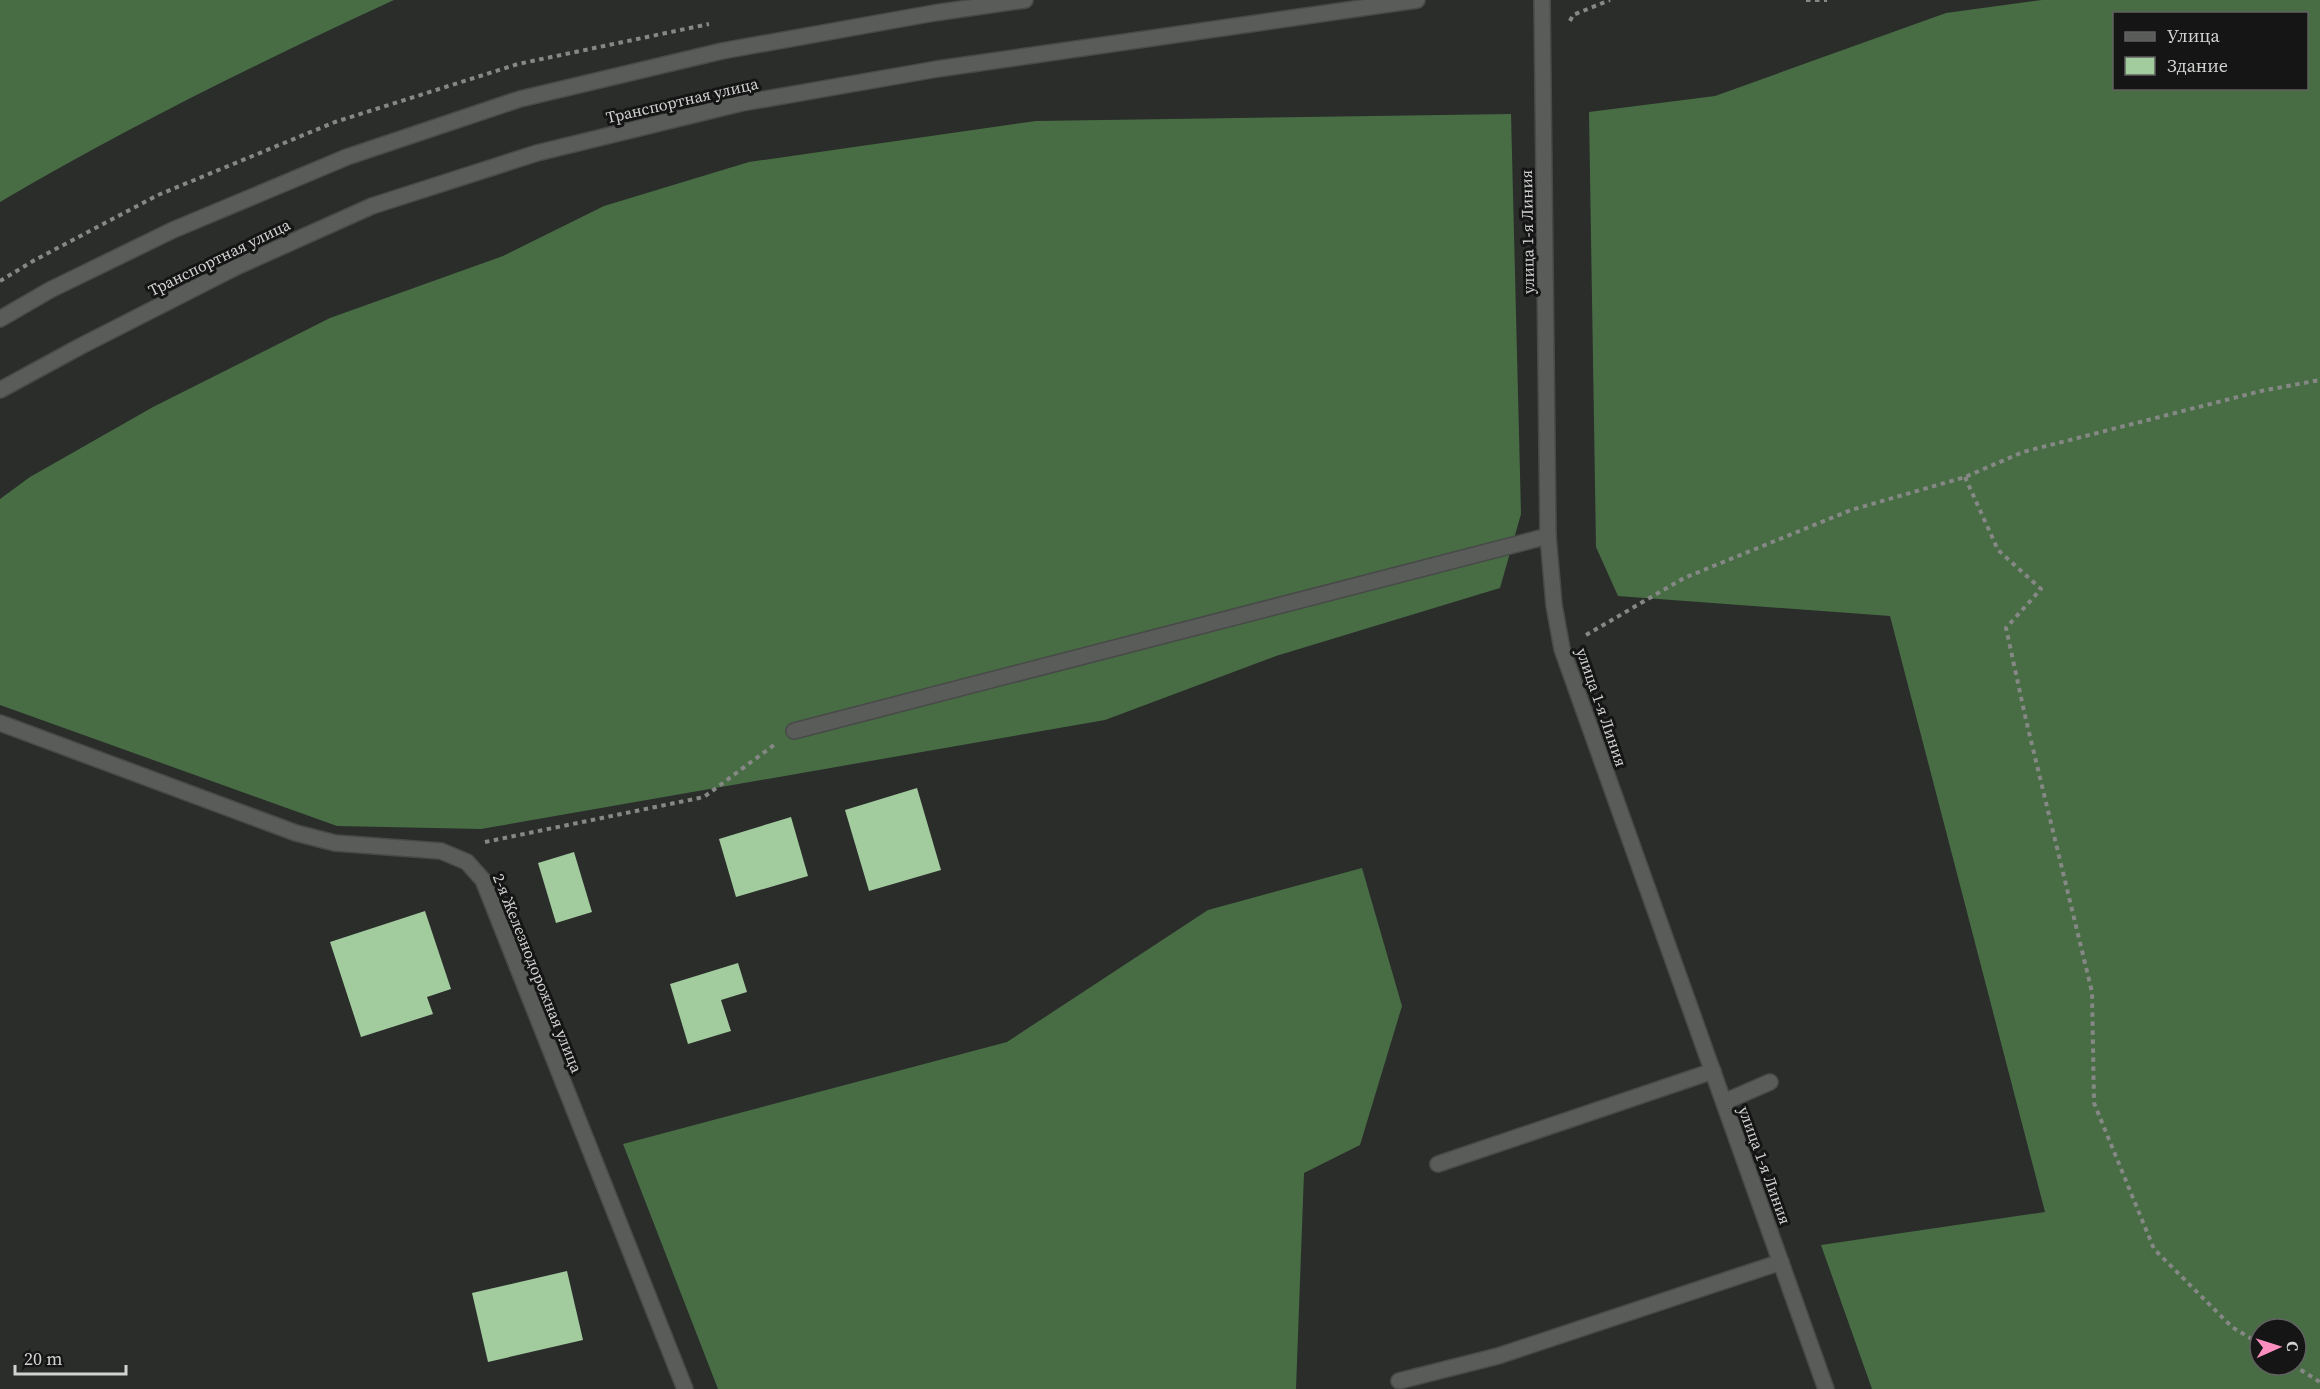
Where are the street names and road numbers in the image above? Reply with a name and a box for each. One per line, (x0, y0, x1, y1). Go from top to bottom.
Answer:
street label: Транспортная улица (604, 72, 761, 128)
street label: улица 1-я Линия (1515, 170, 1539, 294)
street label: Транспортная улица (144, 213, 294, 301)
street label: улица 1-я Линия (1571, 645, 1633, 769)
street label: 2-я Железнодорожная улица (488, 870, 588, 1077)
street label: улица 1-я Линия (1733, 1103, 1797, 1227)

